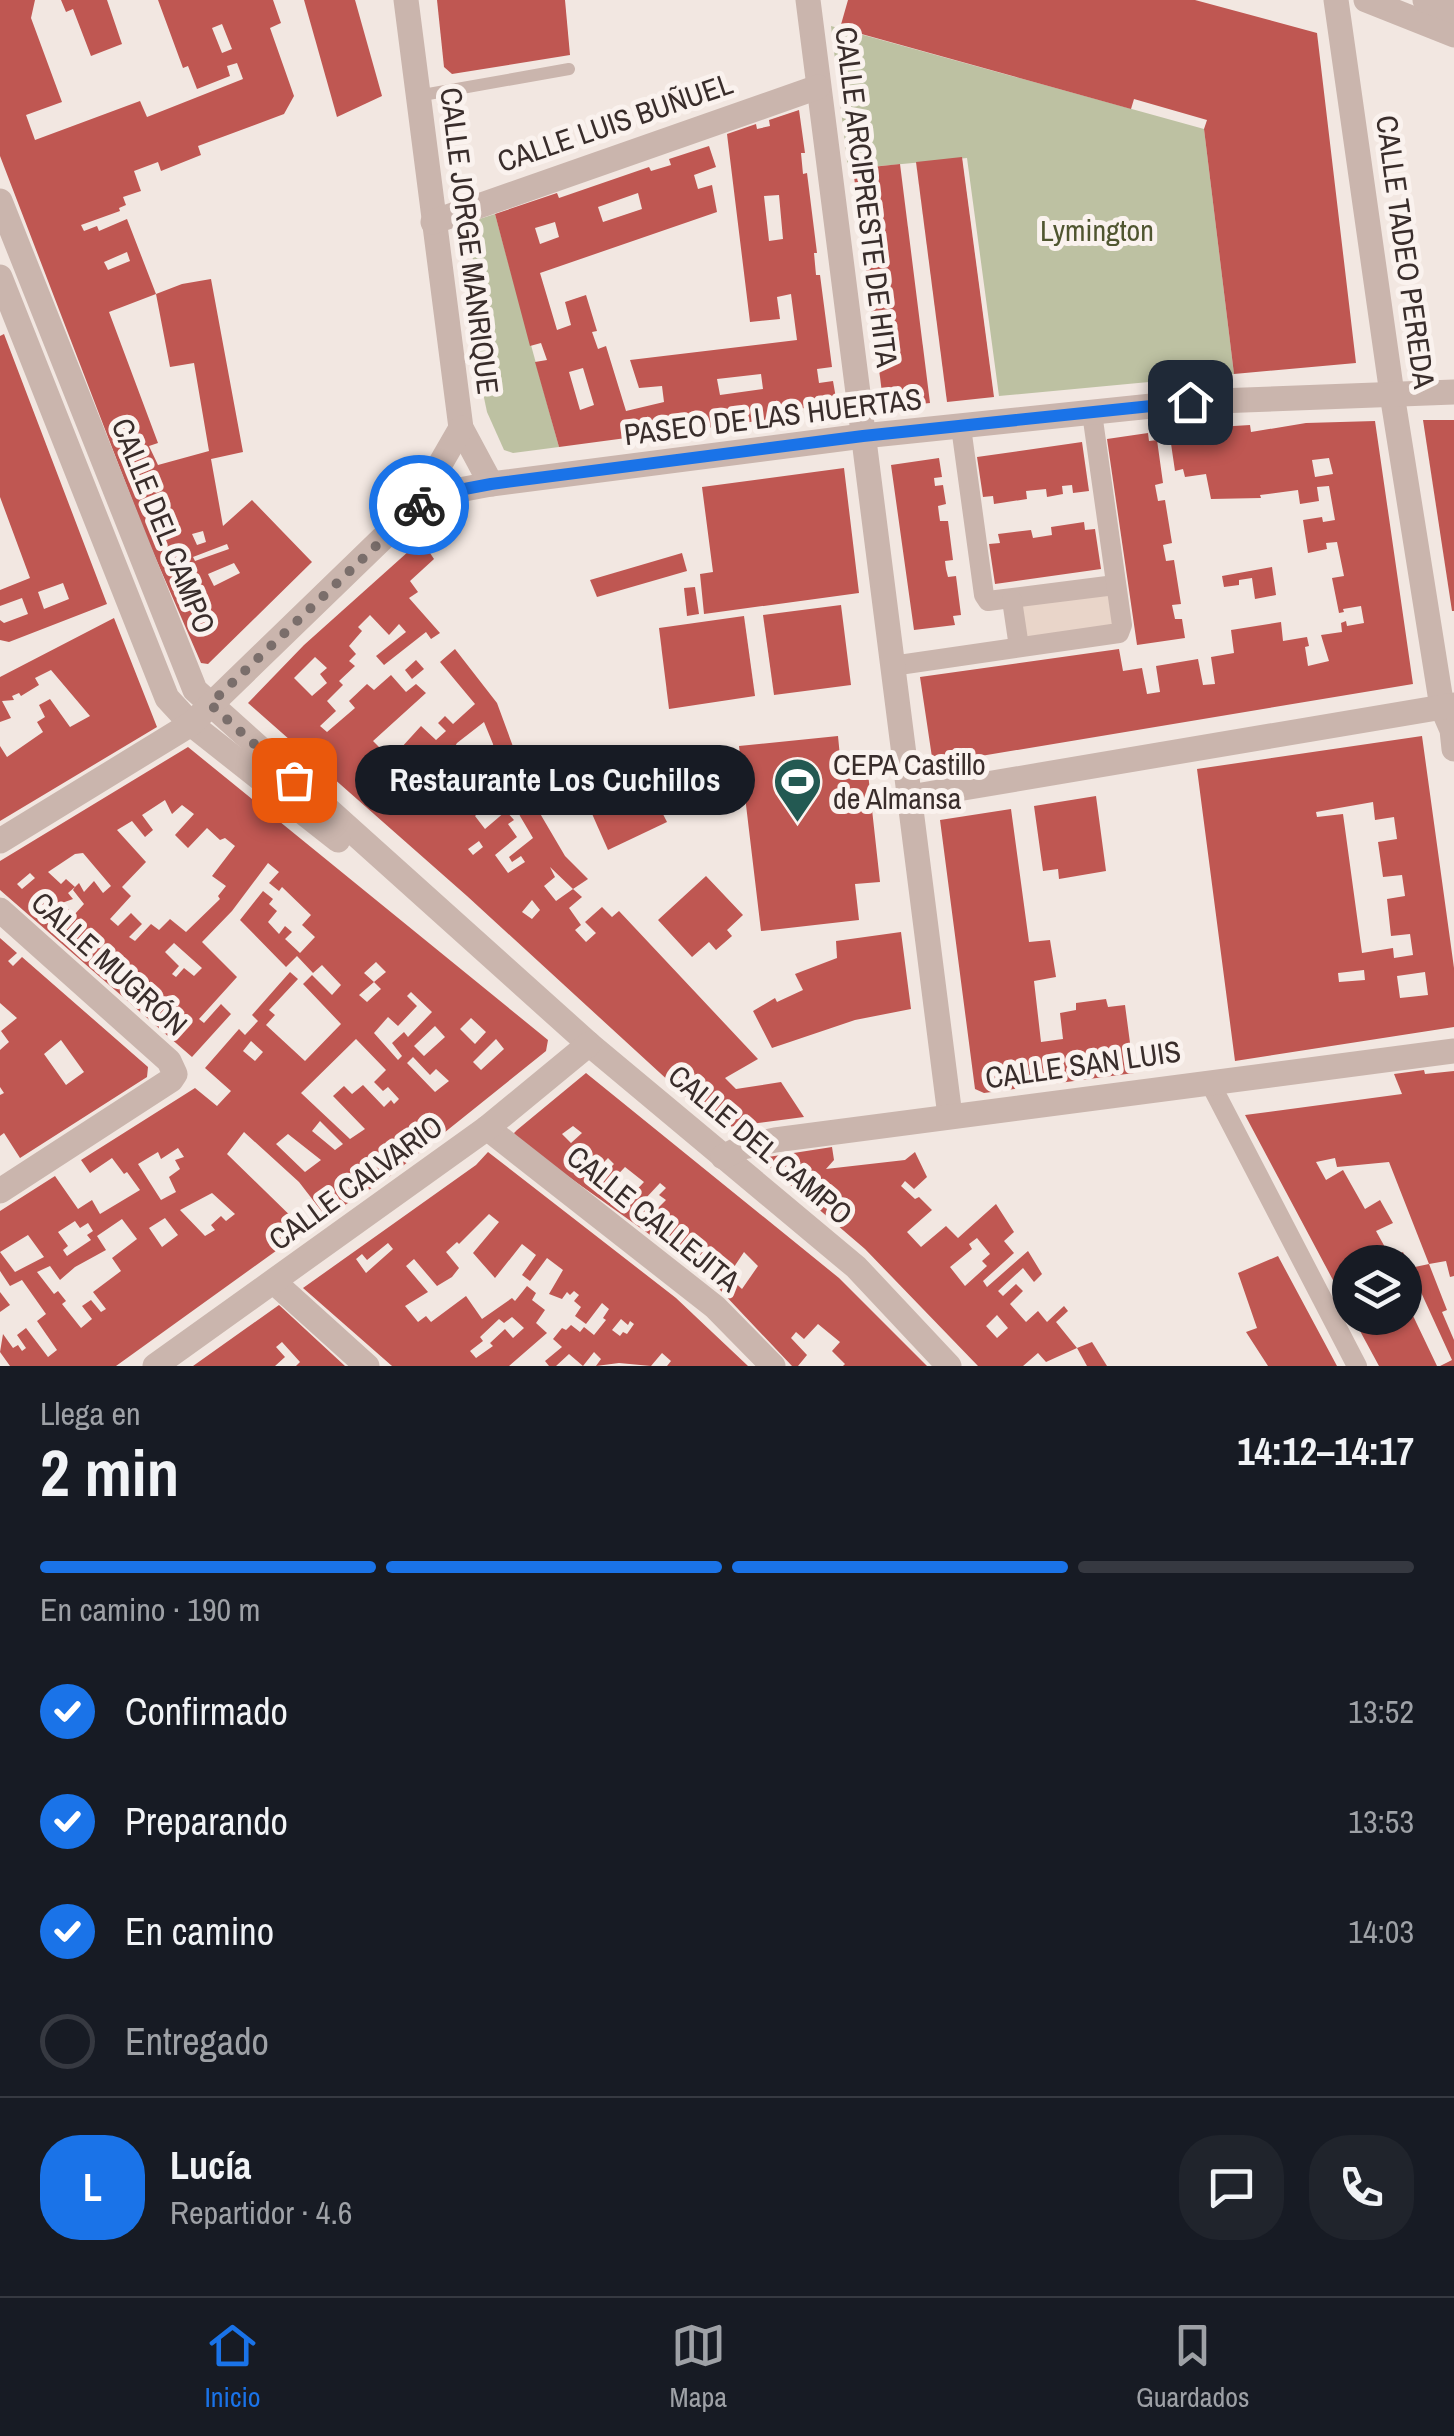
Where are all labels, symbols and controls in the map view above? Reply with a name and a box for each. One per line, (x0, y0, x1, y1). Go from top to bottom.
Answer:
street label: CALLE ARCIPRESTE DE HITA (826, 24, 908, 370)
street label: CALLE LUIS BUÑUEL (492, 63, 738, 181)
street label: CALLE JORGE MANRIQUE (431, 85, 509, 397)
street label: CALLE TADEO PEREDA (1367, 113, 1445, 392)
park label: Lymington (1040, 210, 1154, 250)
pin (1148, 360, 1233, 445)
icon: home (1163, 375, 1218, 430)
street label: PASEO DE LAS HUERTAS (622, 378, 924, 454)
street label: CALLE DEL CAMPO (103, 412, 225, 639)
courier (369, 455, 469, 555)
icon: bike (392, 478, 447, 533)
pin (252, 738, 337, 823)
place label: CEPA Castillo de Almansa (833, 744, 986, 818)
callout: Restaurante Los Cuchillos (354, 745, 754, 815)
icon: bag (267, 753, 322, 808)
sports icon: CEPA Castillo de Almansa (772, 756, 824, 824)
text: Restaurante Los Cuchillos (389, 758, 721, 801)
street label: CALLE MUGRÓN (23, 883, 196, 1044)
street label: CALLE SAN LUIS (983, 1031, 1183, 1098)
street label: CALLE DEL CAMPO (660, 1055, 861, 1233)
street label: CALLE CALVARIO (260, 1106, 450, 1259)
street label: CALLE CALLEJITA (559, 1136, 749, 1301)
map controls (1332, 1245, 1422, 1335)
button: layers (1332, 1245, 1422, 1335)
text: Llega en (40, 1392, 141, 1435)
text: 14:12–14:17 (1237, 1426, 1414, 1477)
text: 2 min (40, 1429, 179, 1516)
text: En camino · 190 m (40, 1588, 260, 1631)
icon: check (40, 1684, 95, 1739)
text: Confirmado (125, 1686, 288, 1737)
text: 13:52 (1348, 1690, 1414, 1733)
icon: check (40, 1794, 95, 1849)
text: Preparando (125, 1796, 288, 1847)
text: 13:53 (1348, 1800, 1414, 1843)
icon: check (40, 1904, 95, 1959)
text: En camino (125, 1906, 274, 1957)
text: 14:03 (1348, 1910, 1414, 1953)
text: Entregado (125, 2016, 269, 2067)
button: chat (1179, 2135, 1284, 2240)
button: phone (1309, 2135, 1414, 2240)
text: Lucía (170, 2140, 251, 2191)
text: L (83, 2162, 102, 2213)
text: Repartidor · 4.6 (170, 2191, 352, 2234)
tab: Inicio (204, 2318, 261, 2416)
tab: Mapa (670, 2318, 727, 2416)
tab: Guardados (1136, 2318, 1250, 2416)

